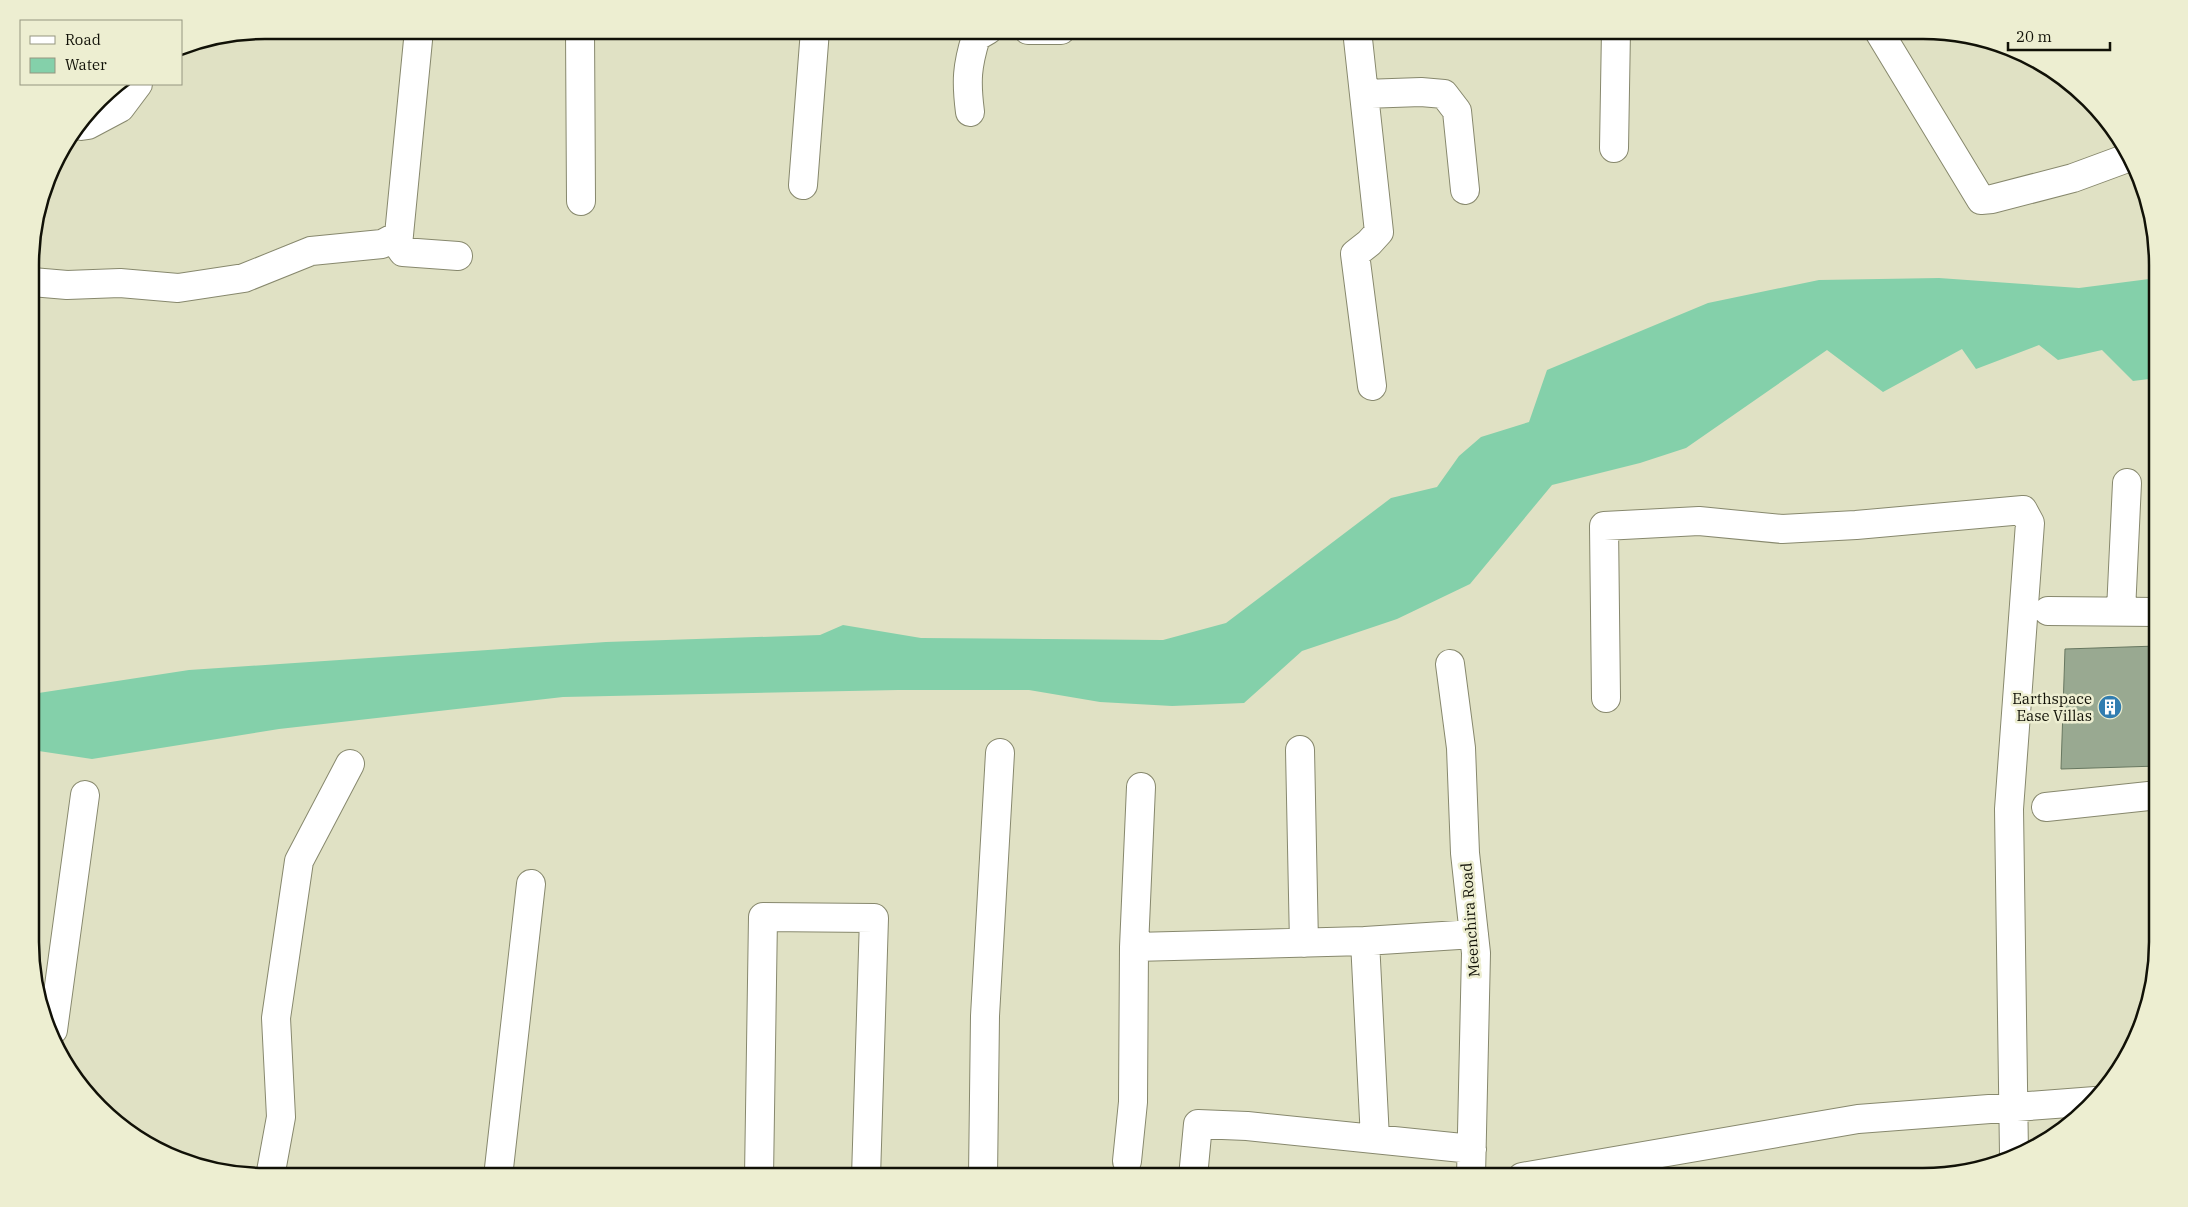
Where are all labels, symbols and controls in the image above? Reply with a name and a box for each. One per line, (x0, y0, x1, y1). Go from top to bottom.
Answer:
legend (20, 20, 182, 85)
scale bar (2008, 20, 2110, 52)
text: 20 m (2016, 27, 2052, 46)
text: Road (65, 30, 101, 49)
text: Water (65, 55, 107, 74)
place label: Earthspace Ease Villas (2012, 689, 2092, 725)
building icon: Earthspace Ease Villas (2097, 694, 2123, 720)
street label: Meenchira Road (1457, 862, 1483, 978)

